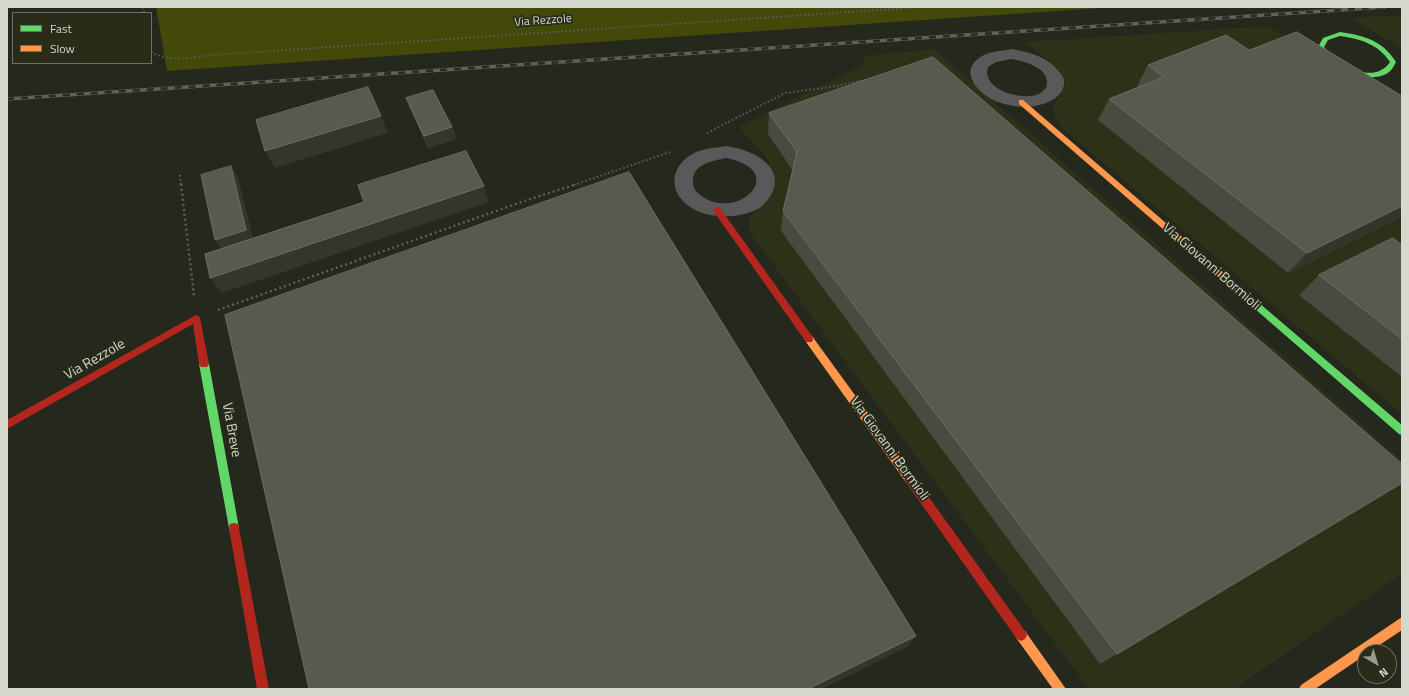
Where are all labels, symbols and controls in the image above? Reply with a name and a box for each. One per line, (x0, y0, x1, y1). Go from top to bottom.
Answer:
legend (12, 12, 152, 64)
street label: Via Rezzole (514, 12, 572, 30)
text: Fast (50, 19, 72, 38)
text: Slow (50, 39, 75, 58)
street label: Via Giovanni Bormioli (1159, 220, 1263, 314)
street label: Via Rezzole (62, 336, 128, 384)
street label: Via Giovanni Bormioli (846, 394, 932, 504)
street label: Via Breve (218, 401, 244, 459)
north arrow (1357, 644, 1397, 684)
text: N (1376, 664, 1392, 681)

